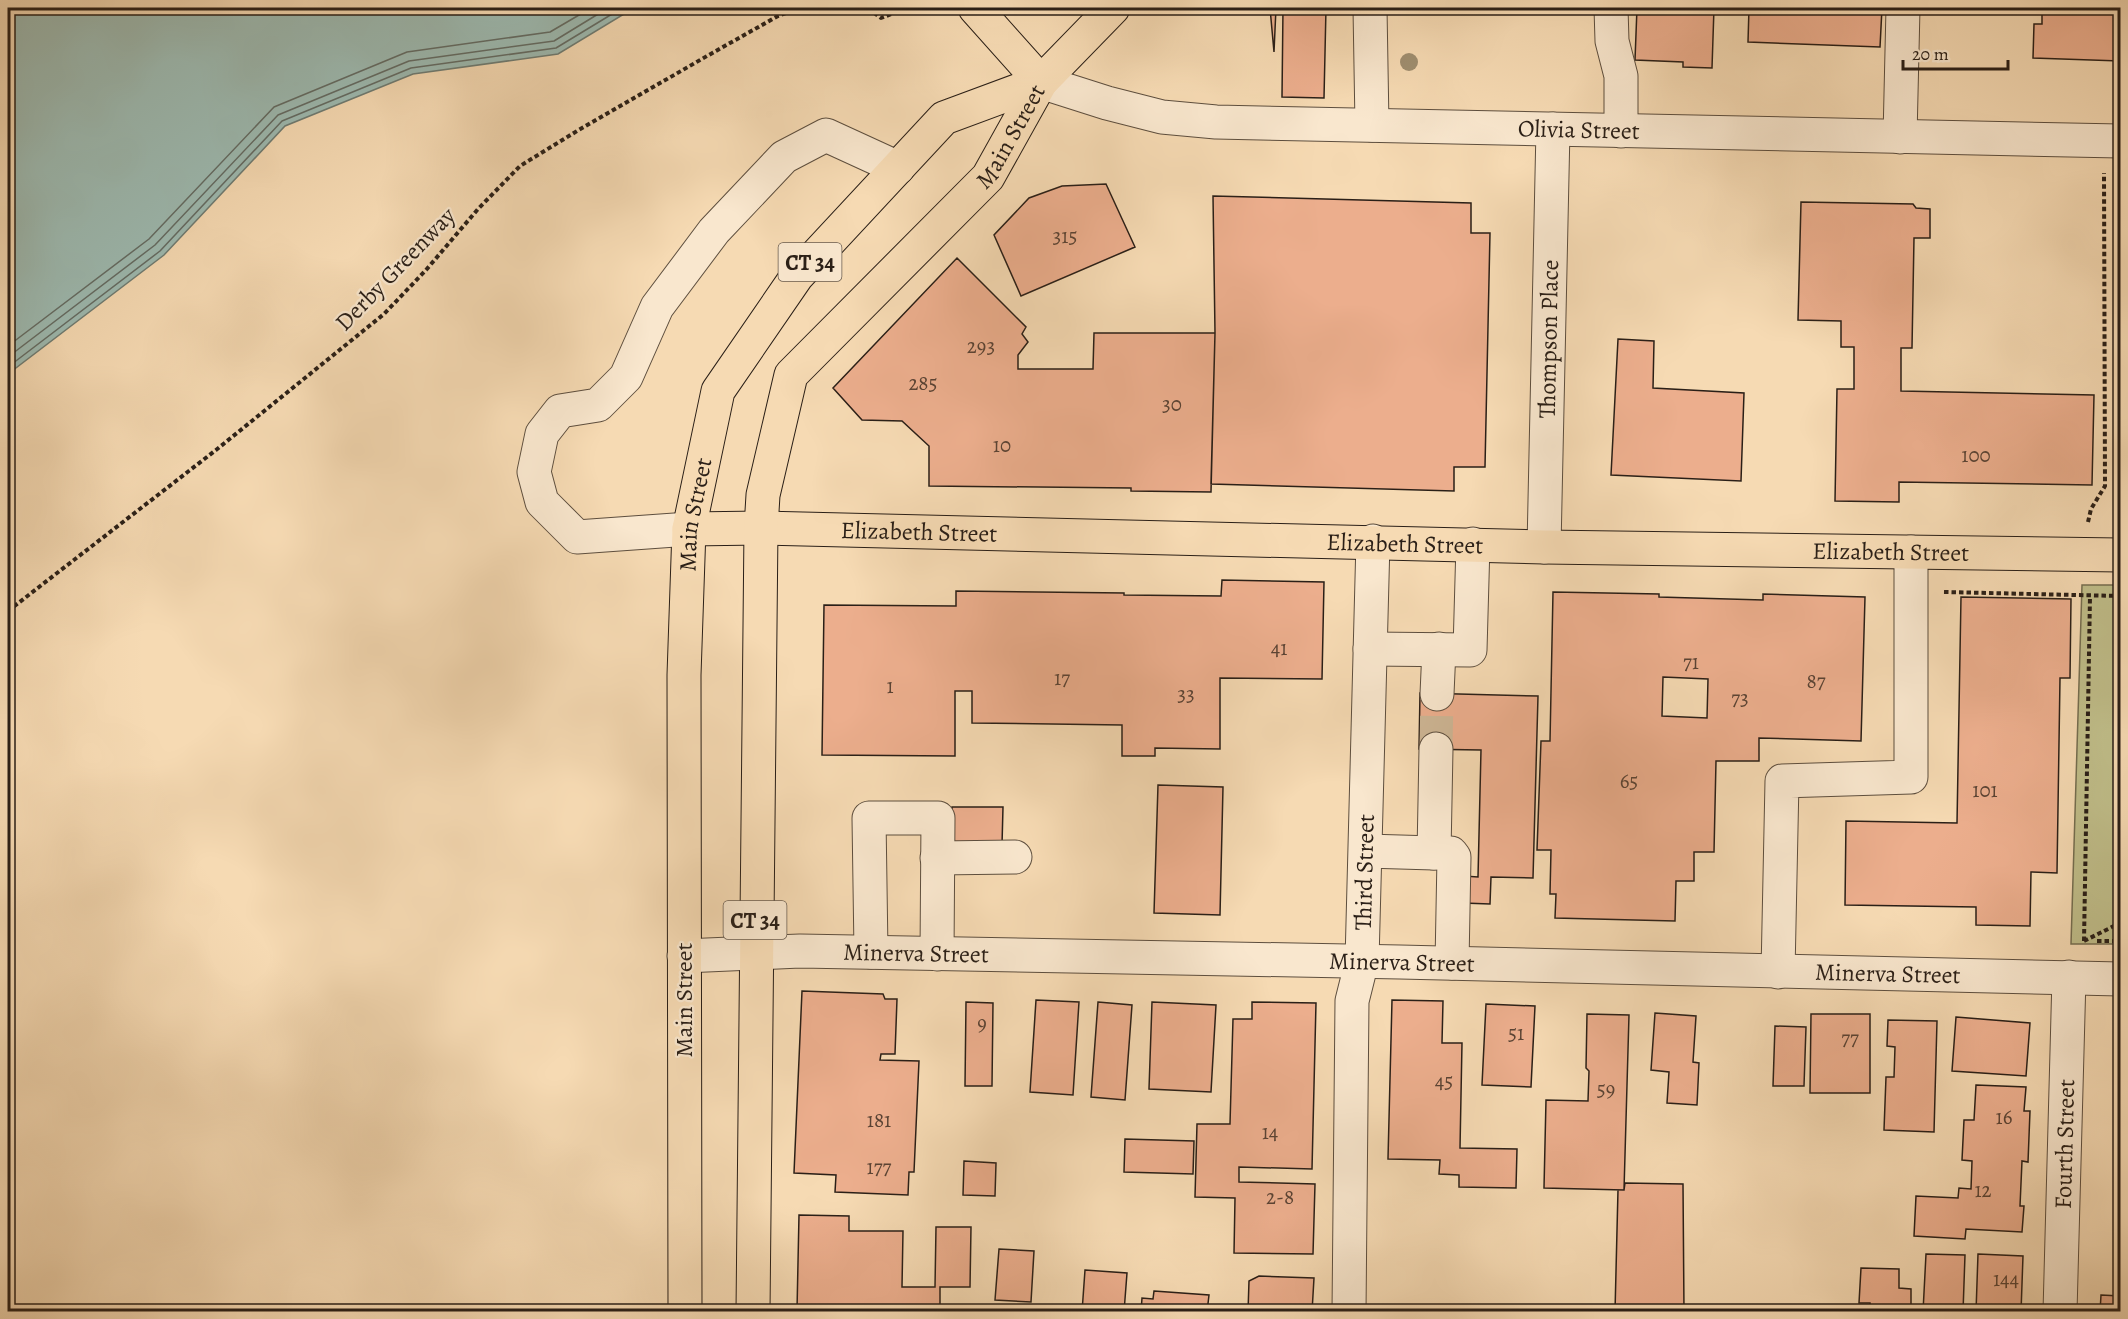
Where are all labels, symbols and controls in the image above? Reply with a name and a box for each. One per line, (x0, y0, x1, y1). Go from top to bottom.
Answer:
scale bar (1903, 33, 2008, 71)
text: 20 m (1912, 42, 1949, 66)
street label: Main Street (969, 78, 1053, 196)
street label: Olivia Street (1517, 112, 1640, 147)
street label: Derby Greenway (328, 200, 463, 338)
house number: 315 (1053, 222, 1077, 250)
road number: CT 34 (778, 243, 842, 281)
street label: Thompson Place (1531, 259, 1566, 419)
house number: 293 (967, 332, 995, 360)
house number: 285 (908, 369, 938, 397)
house number: 30 (1162, 390, 1182, 418)
house number: 10 (993, 431, 1011, 459)
house number: 100 (1961, 441, 1991, 469)
street label: Main Street (672, 455, 720, 572)
street label: Elizabeth Street (840, 514, 998, 550)
street label: Elizabeth Street (1326, 526, 1484, 562)
street label: Elizabeth Street (1812, 535, 1969, 569)
house number: 41 (1271, 634, 1287, 662)
house number: 71 (1683, 648, 1699, 676)
house number: 17 (1054, 664, 1070, 692)
house number: 87 (1806, 667, 1826, 695)
house number: 1 (886, 672, 894, 700)
house number: 33 (1177, 680, 1195, 708)
house number: 73 (1731, 684, 1749, 712)
house number: 65 (1620, 767, 1638, 795)
house number: 101 (1972, 776, 1998, 804)
street label: Third Street (1347, 814, 1382, 931)
road number: CT 34 (724, 901, 786, 939)
street label: Minerva Street (843, 936, 989, 970)
street label: Main Street (668, 942, 700, 1057)
street label: Minerva Street (1329, 945, 1475, 980)
street label: Minerva Street (1814, 956, 1961, 991)
house number: 9 (977, 1009, 987, 1037)
house number: 51 (1508, 1019, 1524, 1047)
house number: 77 (1841, 1024, 1859, 1052)
house number: 45 (1435, 1067, 1453, 1095)
house number: 59 (1597, 1075, 1615, 1103)
street label: Fourth Street (2047, 1079, 2082, 1209)
house number: 16 (1996, 1103, 2013, 1131)
house number: 181 (867, 1106, 891, 1134)
house number: 14 (1262, 1118, 1278, 1146)
house number: 177 (867, 1153, 892, 1181)
house number: 12 (1974, 1176, 1992, 1204)
house number: 2-8 (1266, 1183, 1294, 1211)
house number: 144 (1993, 1265, 2019, 1293)

